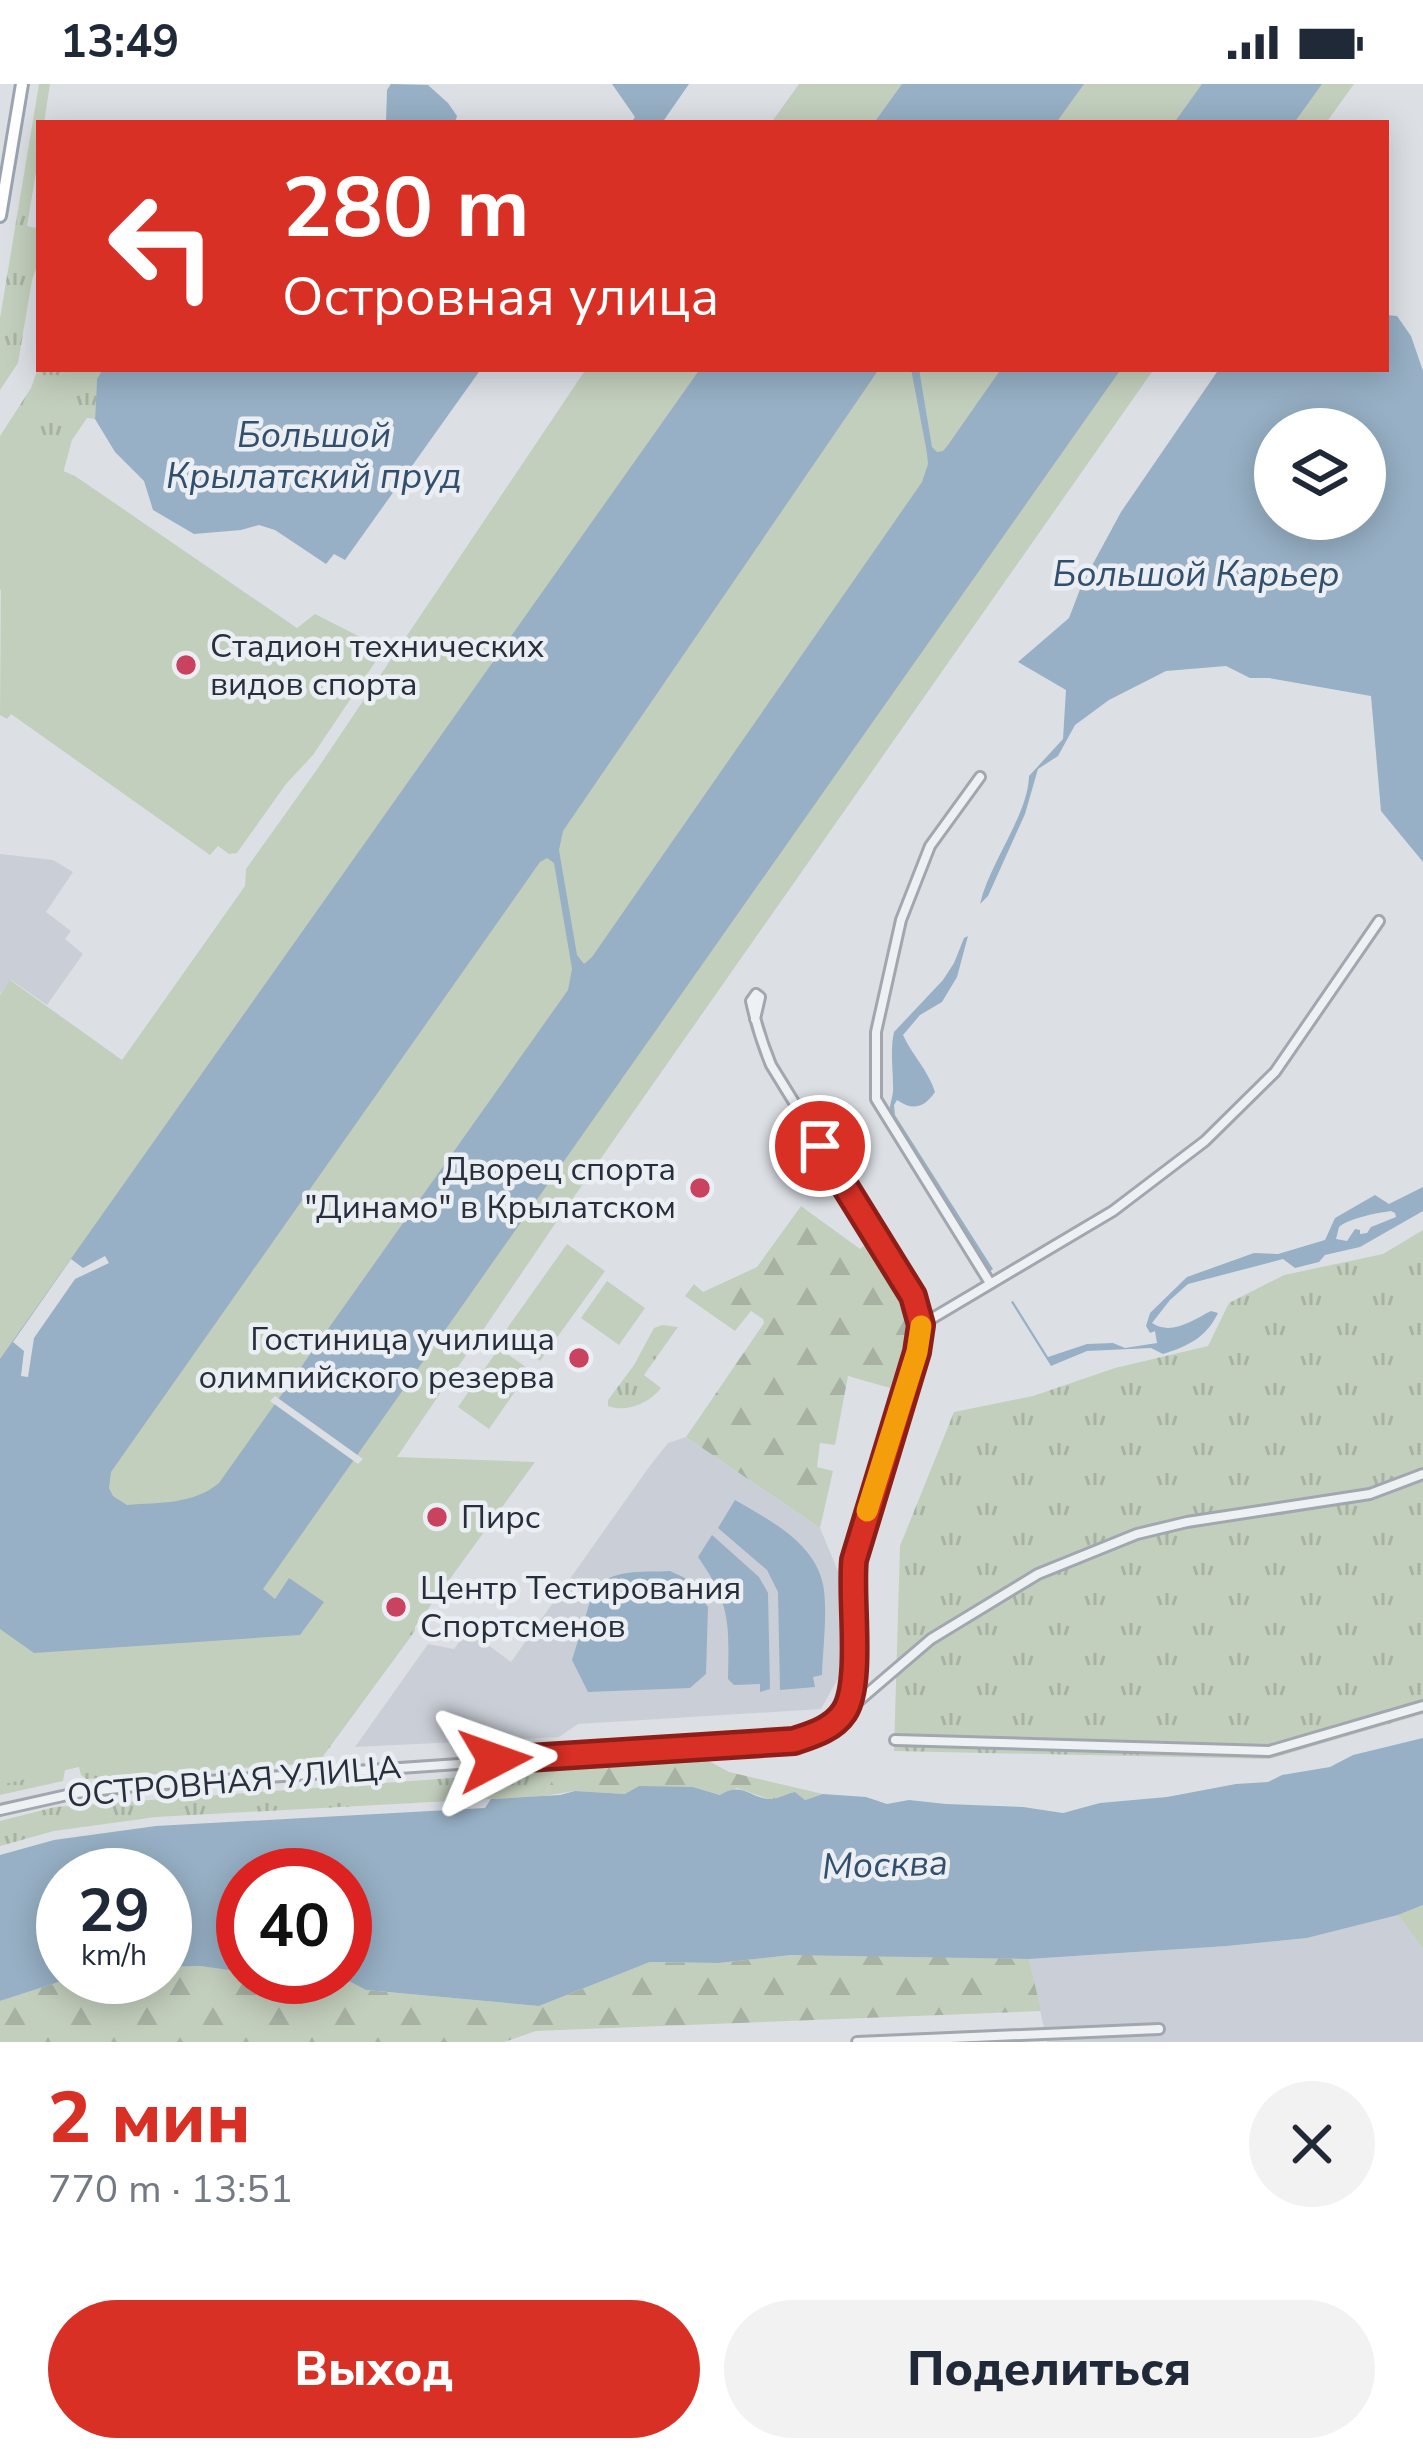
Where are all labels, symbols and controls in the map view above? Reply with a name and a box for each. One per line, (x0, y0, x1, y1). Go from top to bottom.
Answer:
text: 13:49 (60, 12, 179, 73)
text: 280 m (282, 151, 530, 266)
icon: left (84, 168, 240, 324)
text: Островная улица (282, 260, 719, 334)
map controls (1254, 408, 1386, 540)
button: layers (1254, 408, 1386, 540)
water label: Большой Крылатский пруд (166, 411, 462, 501)
water label: Большой Карьер (1052, 550, 1340, 599)
place label: Стадион технических видов спорта (210, 624, 545, 707)
marker: Стадион технических видов спорта (173, 652, 199, 678)
pin (769, 1095, 871, 1197)
icon: arrive (787, 1113, 853, 1179)
place label: Дворец спорта "Динамо" в Крылатском (305, 1147, 676, 1230)
marker: Дворец спорта "Динамо" в Крылатском (687, 1175, 713, 1201)
place label: Гостиница училища олимпийского резерва (199, 1317, 555, 1400)
marker: Гостиница училища олимпийского резерва (566, 1345, 592, 1371)
place label: Пирс (461, 1495, 540, 1540)
marker: Пирс (424, 1504, 450, 1530)
place label: Центр Тестирования Спортсменов (420, 1566, 741, 1649)
marker: Центр Тестирования Спортсменов (383, 1594, 409, 1620)
position arrow (432, 1697, 558, 1823)
street label: ОСТРОВНАЯ УЛИЦА (65, 1745, 403, 1819)
water label: Москва (821, 1838, 949, 1892)
speed limit sign: 40 (216, 1848, 372, 2004)
text: 29 (78, 1870, 150, 1952)
text: km/h (81, 1935, 147, 1976)
text: 2 мин (48, 2069, 251, 2167)
button: close (1249, 2081, 1375, 2207)
text: 770 m · 13:51 (48, 2163, 293, 2216)
button: Выход (48, 2300, 700, 2438)
button: Поделиться (724, 2300, 1375, 2438)

